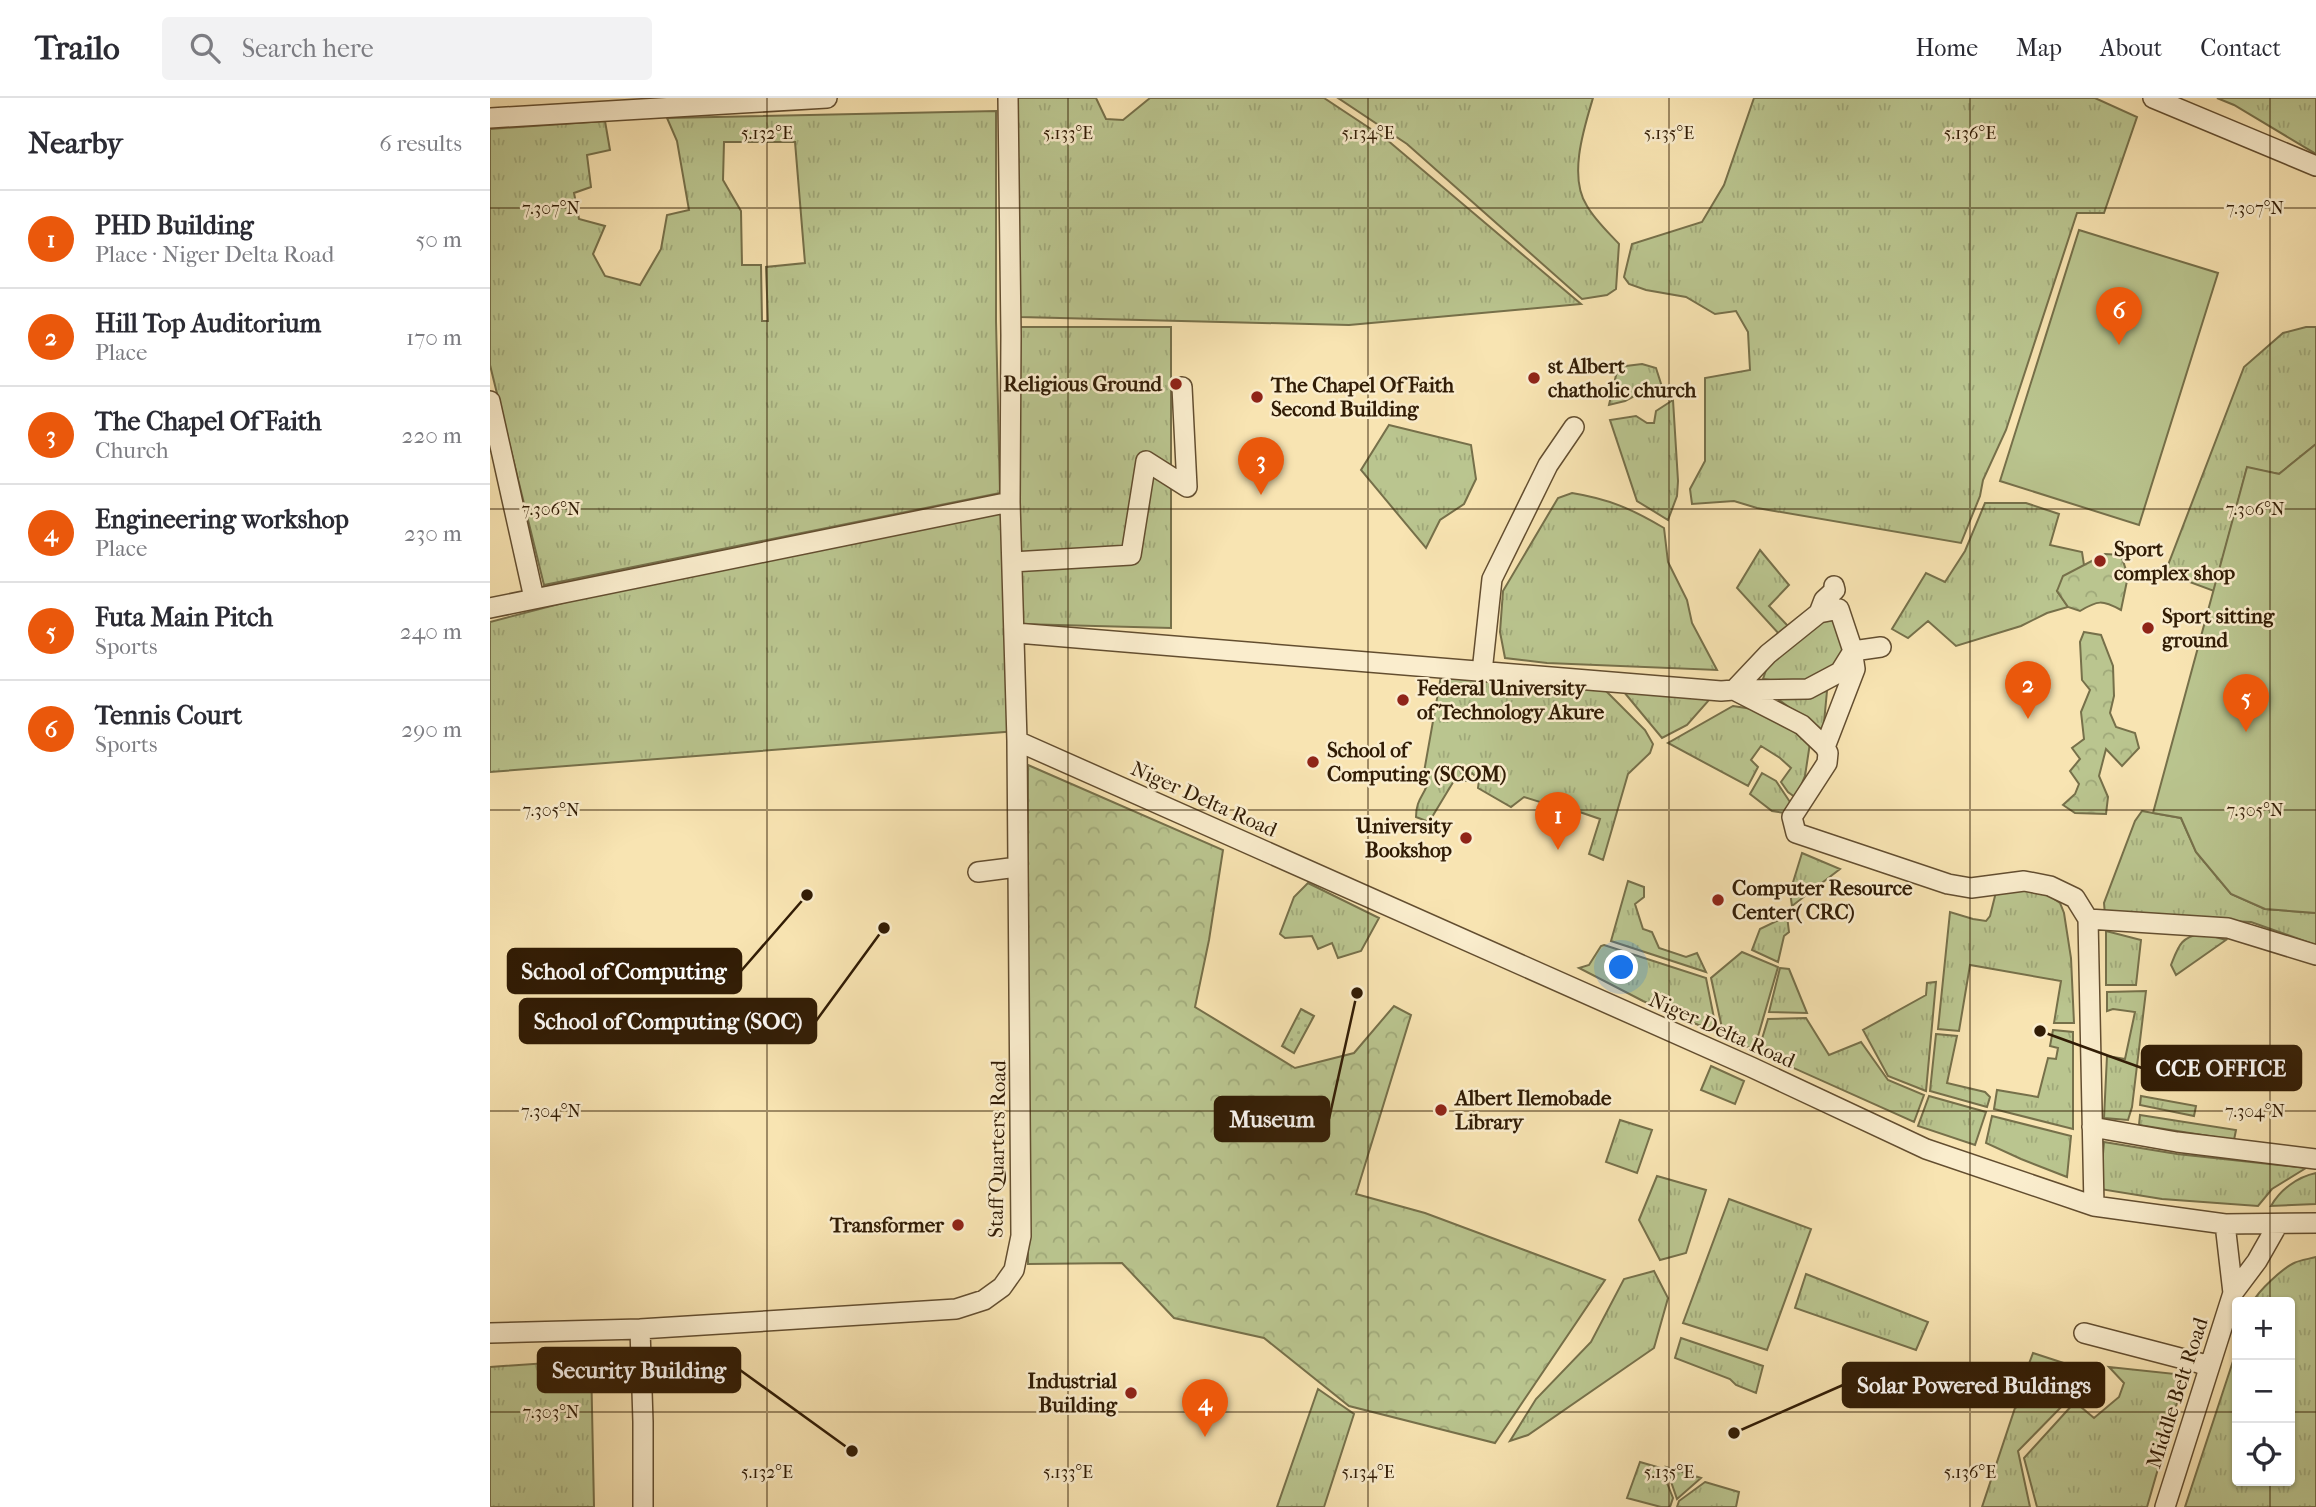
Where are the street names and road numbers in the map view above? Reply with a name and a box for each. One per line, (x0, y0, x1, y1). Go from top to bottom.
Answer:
street label: Niger Delta Road (1127, 756, 1281, 842)
street label: Niger Delta Road (1645, 987, 1799, 1073)
street label: Staff Quarters Road (983, 1059, 1011, 1238)
street label: Middle Belt Road (2141, 1314, 2213, 1471)

